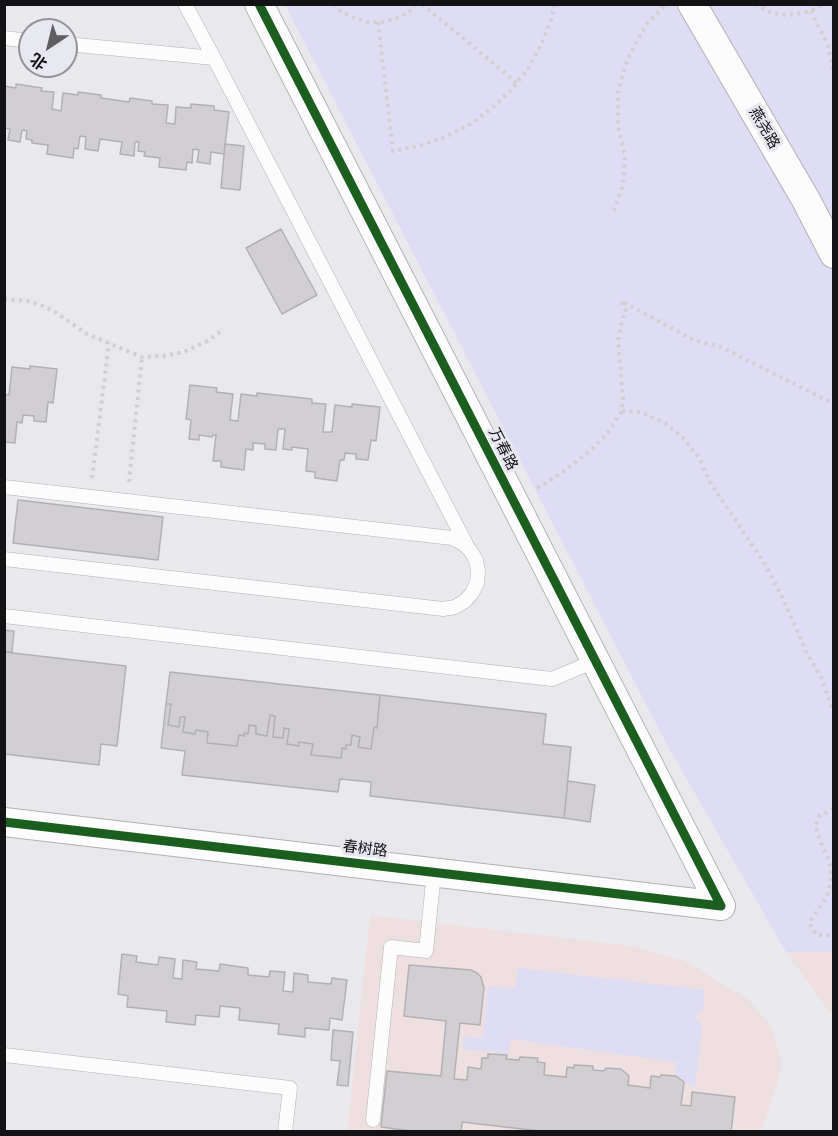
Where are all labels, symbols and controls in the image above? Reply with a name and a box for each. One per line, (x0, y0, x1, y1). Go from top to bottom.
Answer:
north arrow (18, 18, 78, 78)
text: 北 (27, 49, 51, 74)
street label: 燕尧路 (745, 104, 783, 152)
street label: 万春路 (485, 425, 521, 473)
street label: 春树路 (342, 837, 388, 861)

